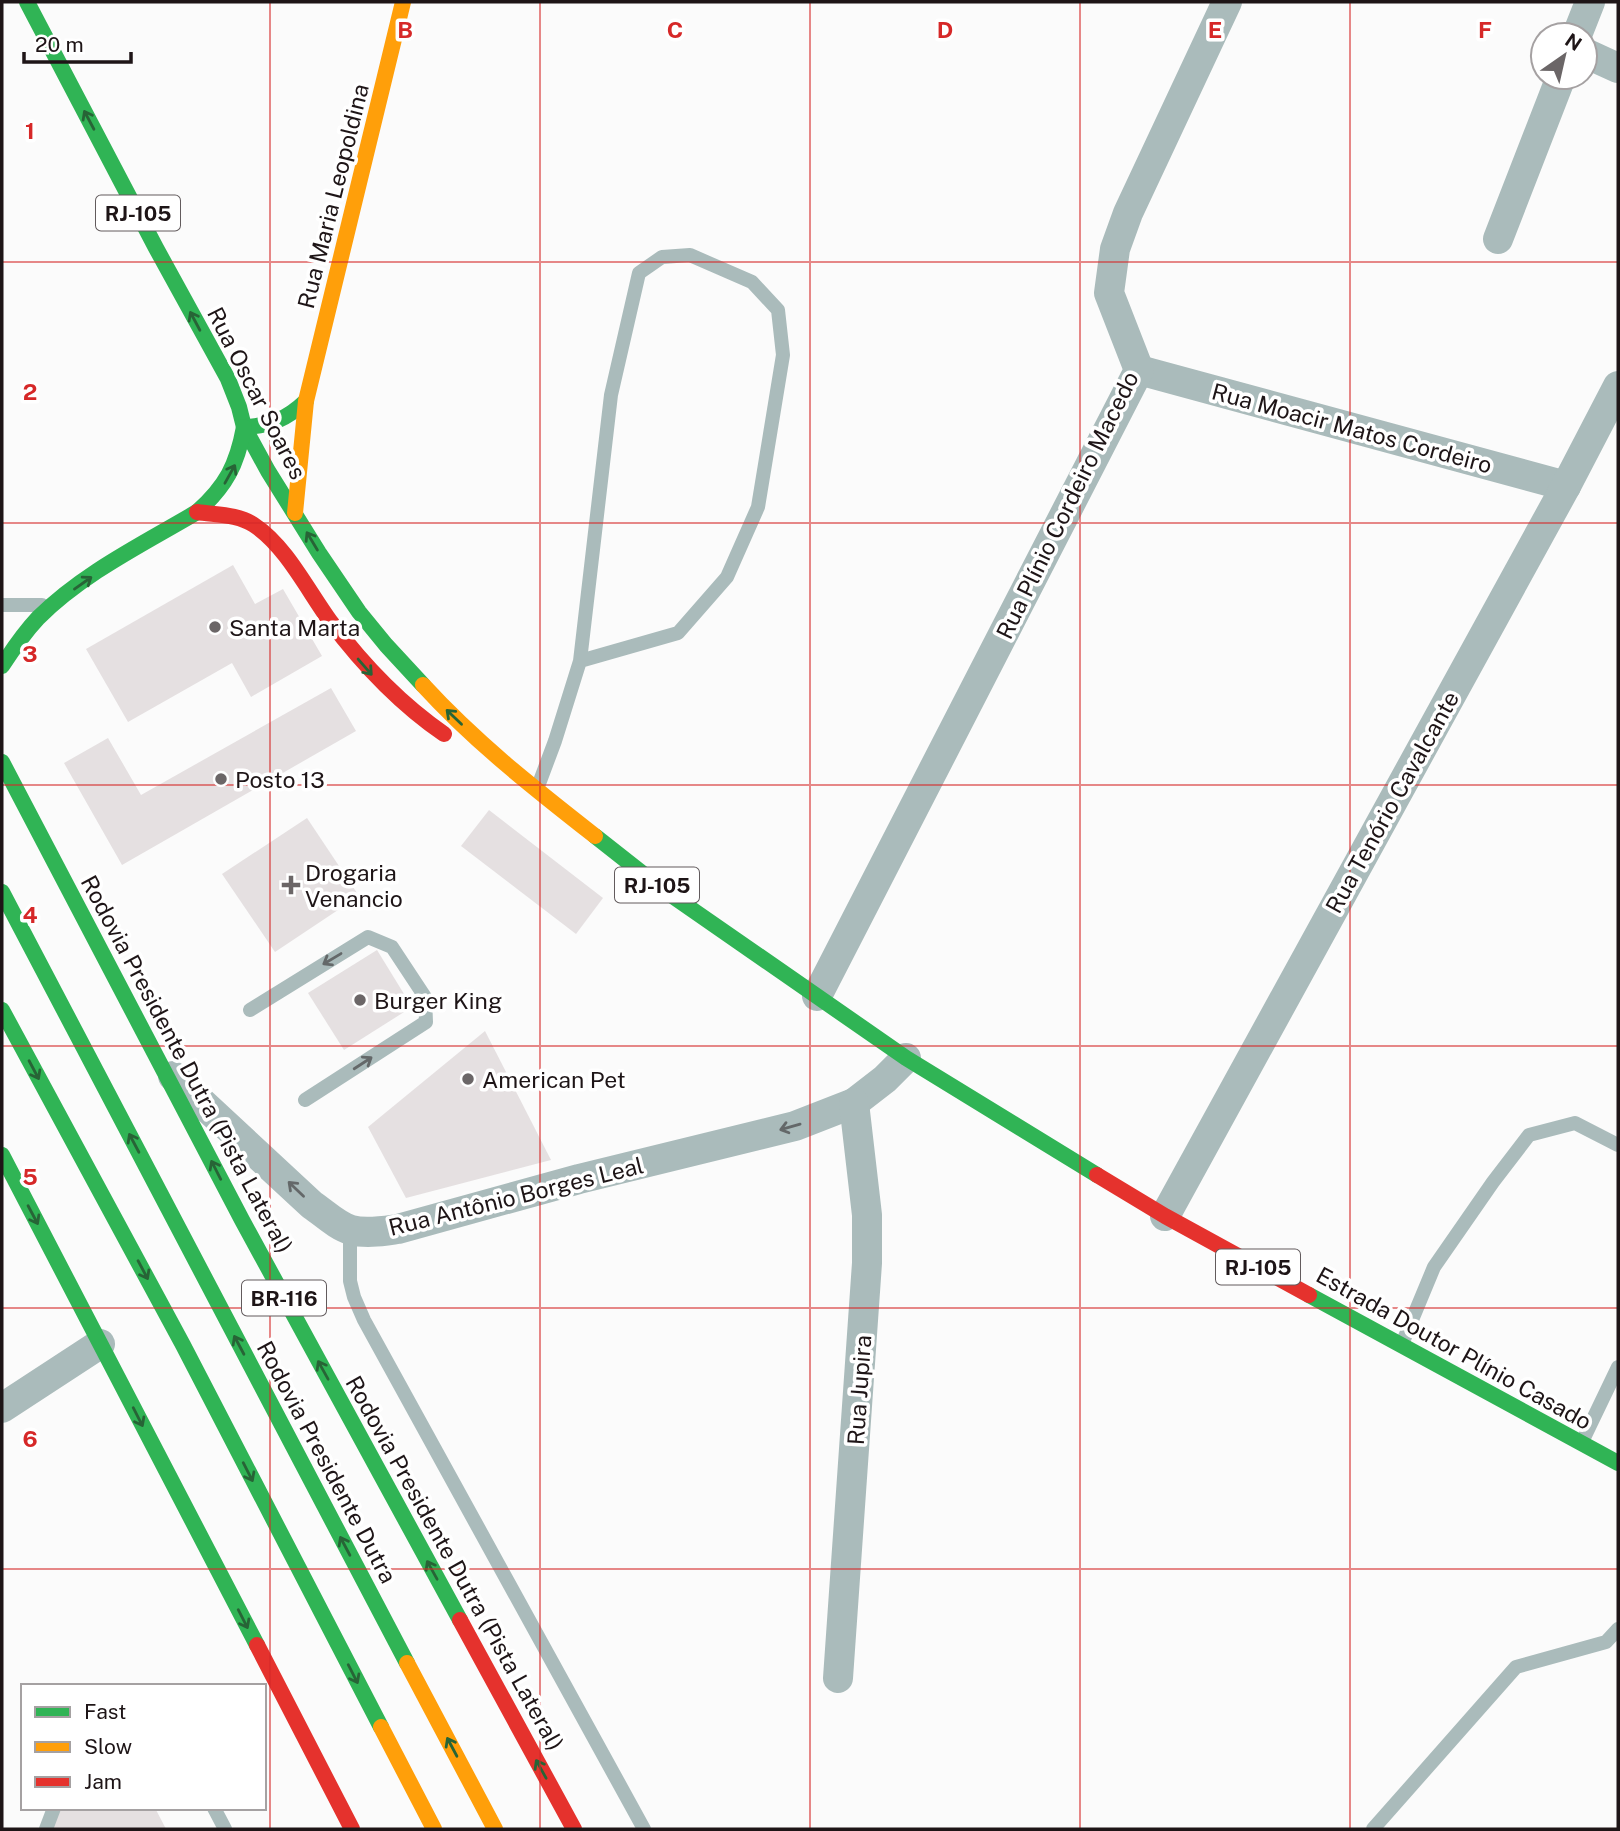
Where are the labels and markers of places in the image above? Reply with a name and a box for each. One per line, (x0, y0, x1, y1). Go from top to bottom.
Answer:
place label: Santa Marta (229, 614, 360, 641)
marker: Santa Marta (207, 619, 223, 635)
place label: Posto 13 (235, 766, 325, 793)
marker: Posto 13 (213, 771, 229, 787)
place label: Drogaria Venancio (305, 859, 403, 912)
marker: Drogaria Venancio (283, 877, 299, 893)
place label: Burger King (374, 987, 502, 1014)
marker: Burger King (352, 992, 368, 1008)
place label: American Pet (482, 1066, 626, 1093)
marker: American Pet (460, 1071, 476, 1087)

